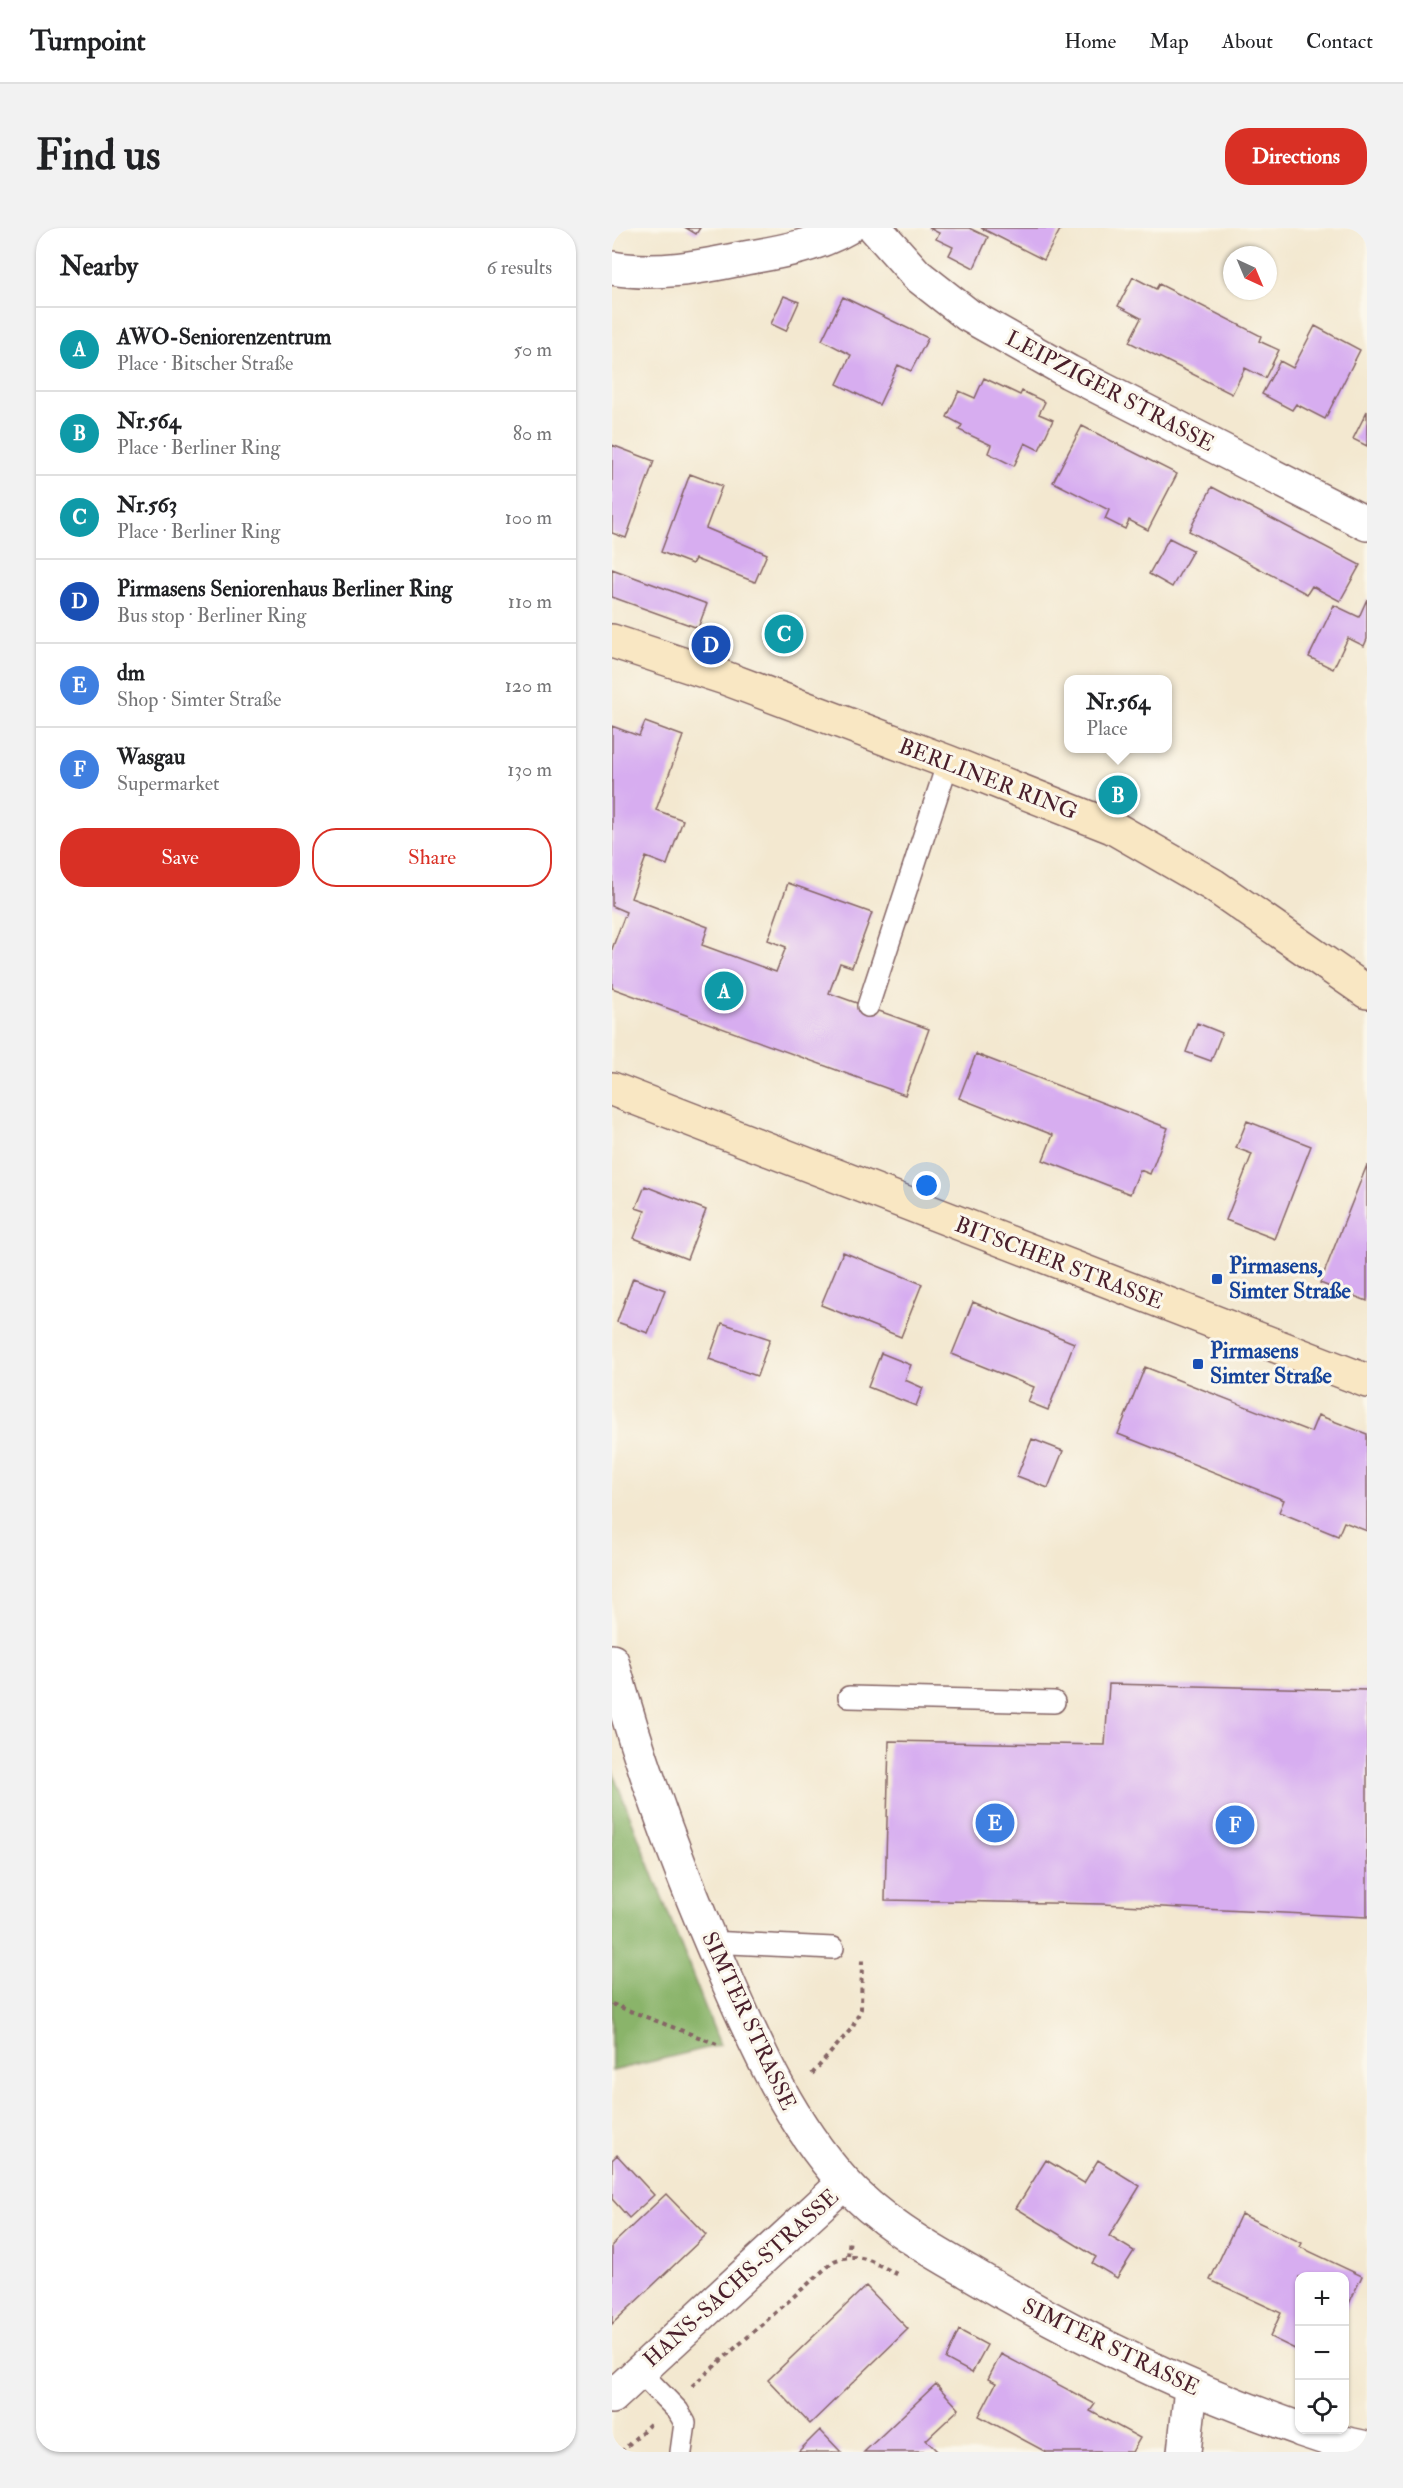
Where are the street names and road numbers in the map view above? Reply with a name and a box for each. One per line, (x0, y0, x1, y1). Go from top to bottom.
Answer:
street label: LEIPZIGER STRASSE (1001, 324, 1219, 458)
street label: BERLINER RING (895, 732, 1081, 826)
street label: BITSCHER STRASSE (951, 1210, 1167, 1316)
street label: SIMTER STRASSE (695, 1927, 803, 2115)
street label: HANS-SACHS-STRASSE (637, 2183, 845, 2373)
street label: SIMTER STRASSE (1018, 2292, 1204, 2402)

